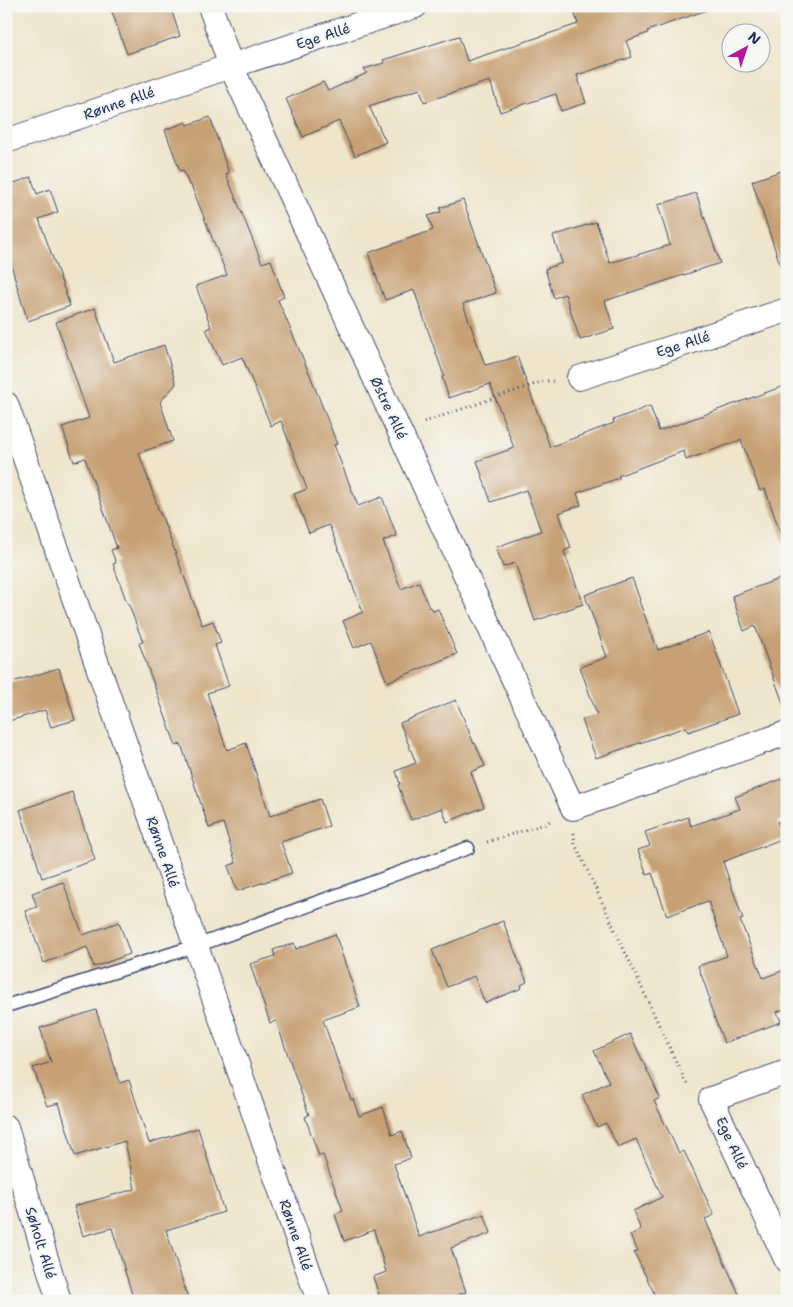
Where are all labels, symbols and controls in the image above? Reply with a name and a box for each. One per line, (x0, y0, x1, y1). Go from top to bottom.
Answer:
street label: Ege Allé (294, 19, 352, 53)
north arrow (720, 22, 770, 72)
text: N (744, 28, 764, 49)
street label: Rønne Allé (81, 82, 157, 124)
street label: Ege Allé (654, 327, 712, 361)
street label: Østre Allé (367, 374, 411, 442)
street label: Rønne Allé (142, 814, 184, 890)
street label: Ege Allé (712, 1114, 752, 1172)
street label: Rønne Allé (275, 1197, 317, 1273)
street label: Søholt Allé (21, 1205, 61, 1281)

